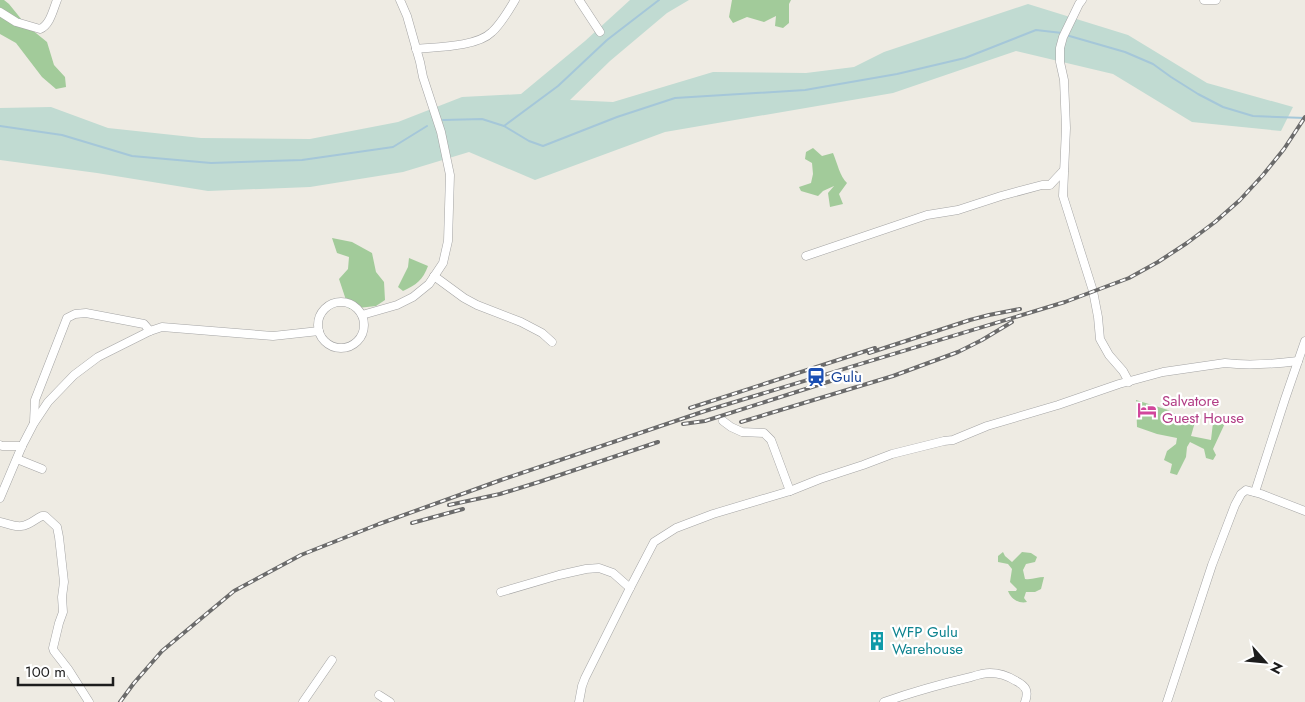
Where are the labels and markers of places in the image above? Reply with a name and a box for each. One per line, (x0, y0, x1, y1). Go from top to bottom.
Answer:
station icon: Gulu (805, 366, 827, 388)
place label: Gulu (831, 366, 862, 388)
place label: Salvatore Guest House (1162, 390, 1244, 429)
hotel icon: Salvatore Guest House (1136, 399, 1158, 421)
place label: WFP Gulu Warehouse (892, 621, 963, 660)
building icon: WFP Gulu Warehouse (866, 630, 888, 652)

